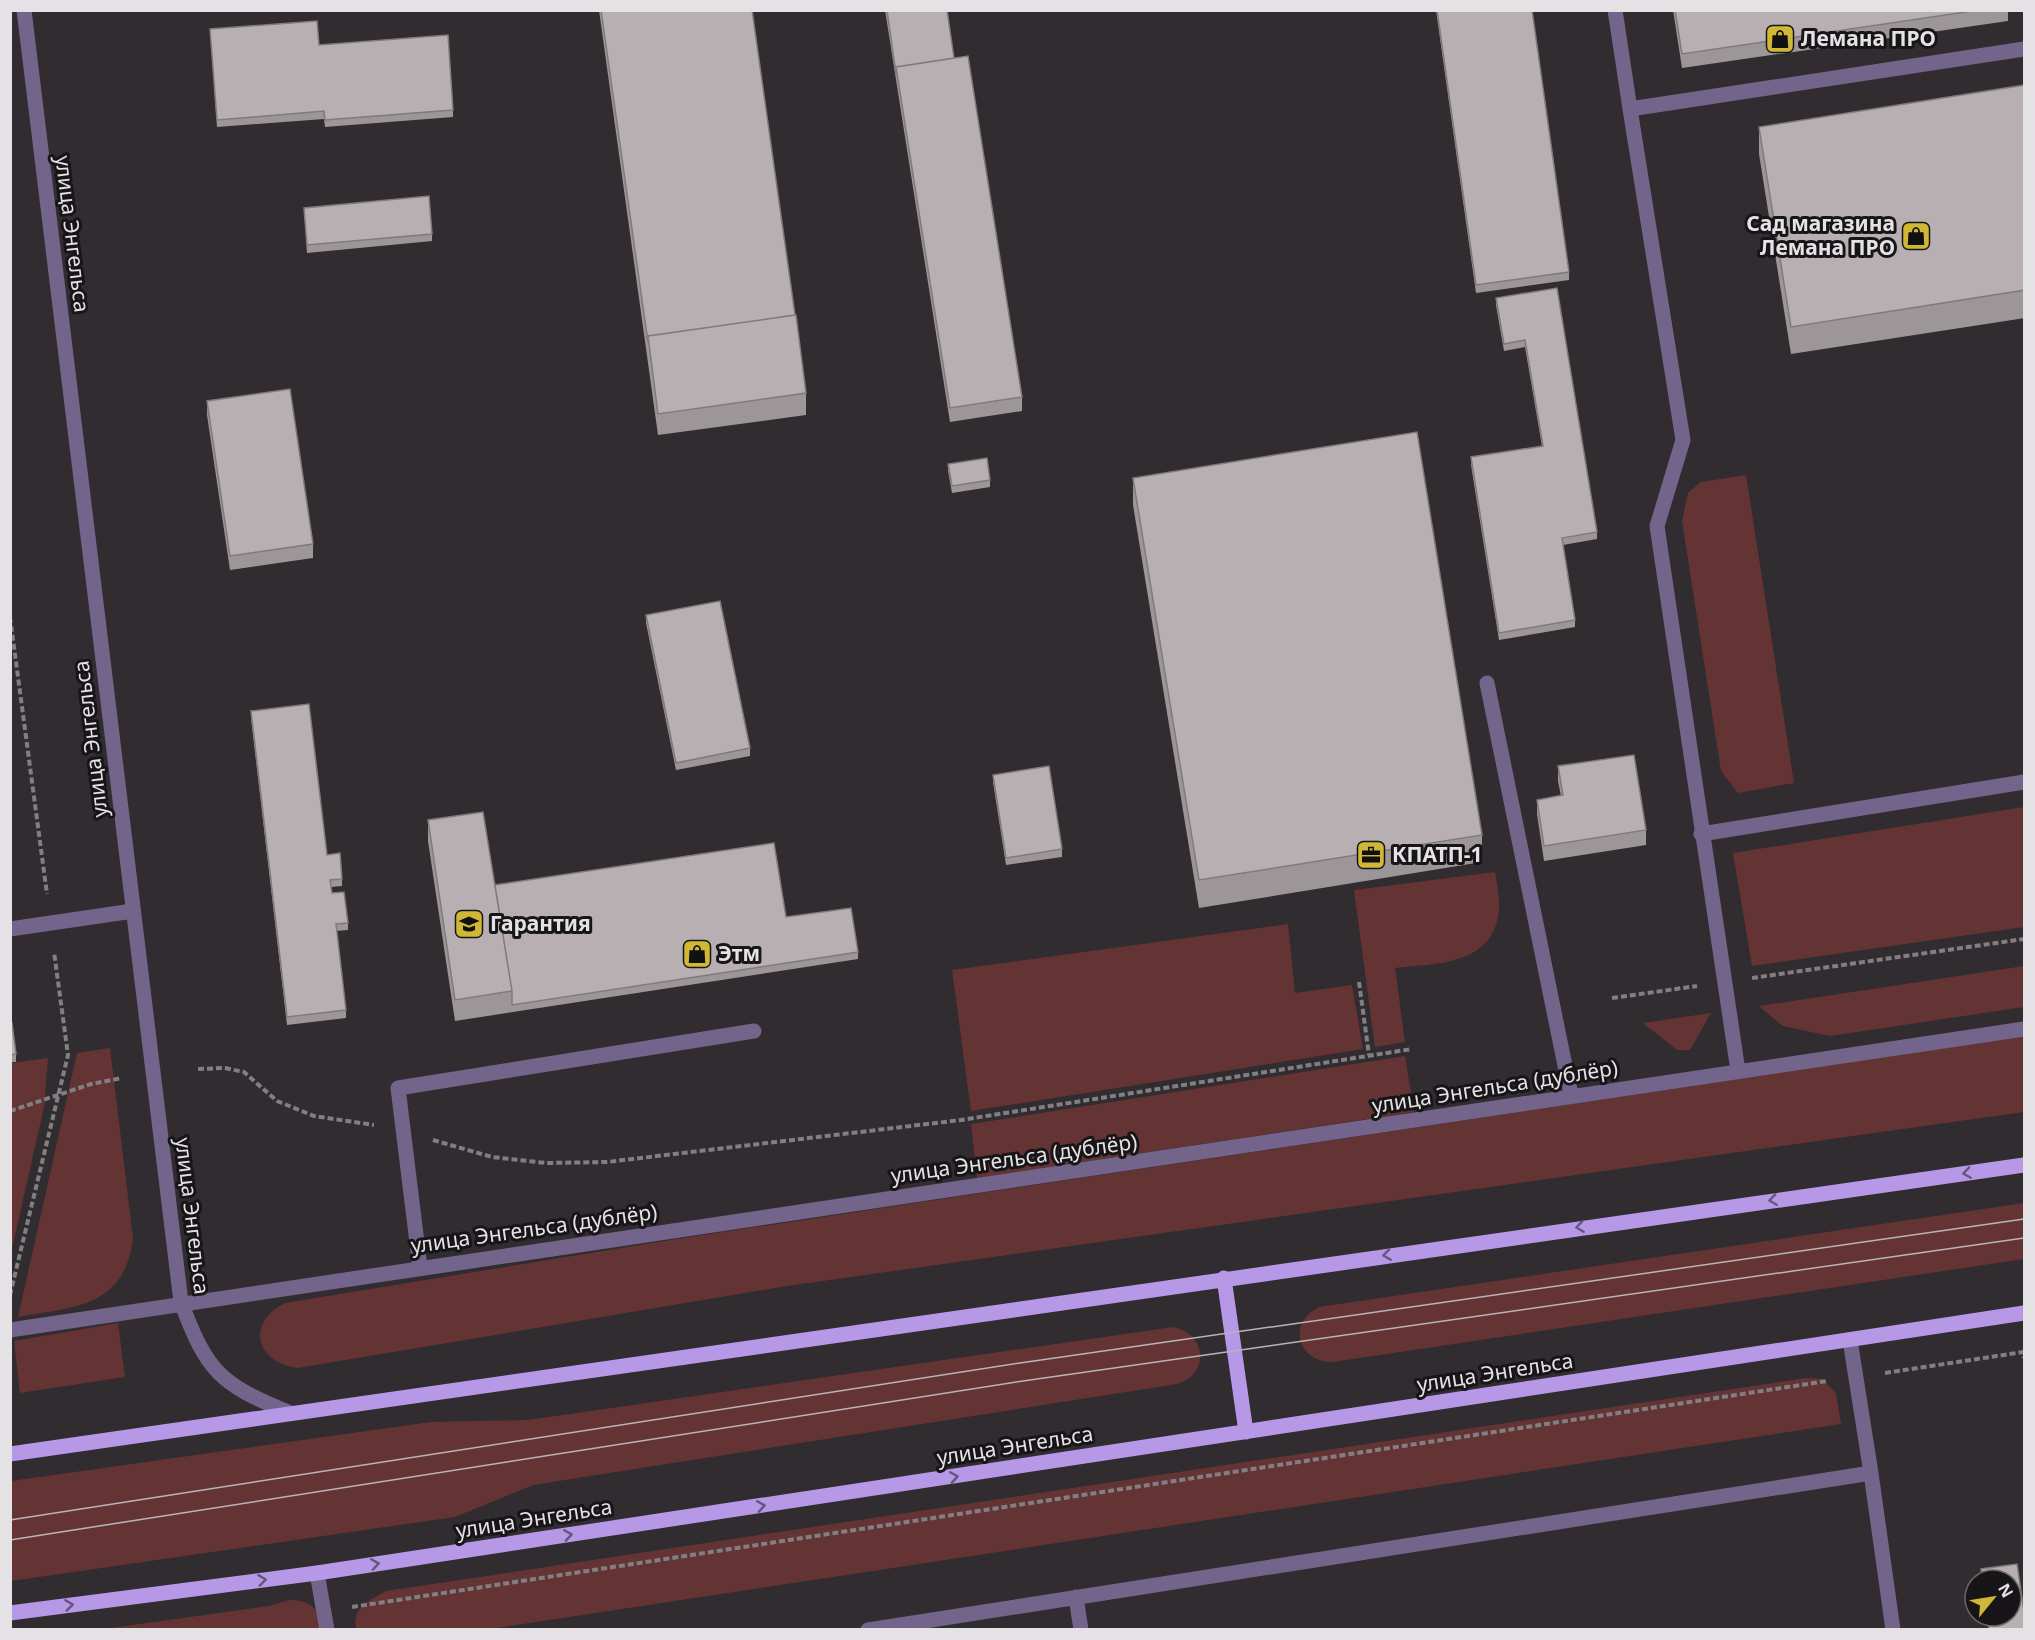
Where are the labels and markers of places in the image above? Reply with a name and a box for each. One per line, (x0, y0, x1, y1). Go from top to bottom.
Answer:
shop icon: Лемана ПРО (1764, 23, 1796, 55)
place label: Лемана ПРО (1801, 24, 1936, 52)
place label: Сад магазина Лемана ПРО (1746, 209, 1895, 261)
shop icon: Сад магазина Лемана ПРО (1900, 220, 1932, 252)
office icon: КПАТП-1 (1355, 839, 1387, 871)
place label: КПАТП-1 (1392, 840, 1482, 868)
school or university icon: Гарантия (453, 908, 485, 940)
place label: Гарантия (490, 909, 591, 937)
shop icon: Этм (681, 938, 713, 970)
place label: Этм (718, 939, 760, 967)

